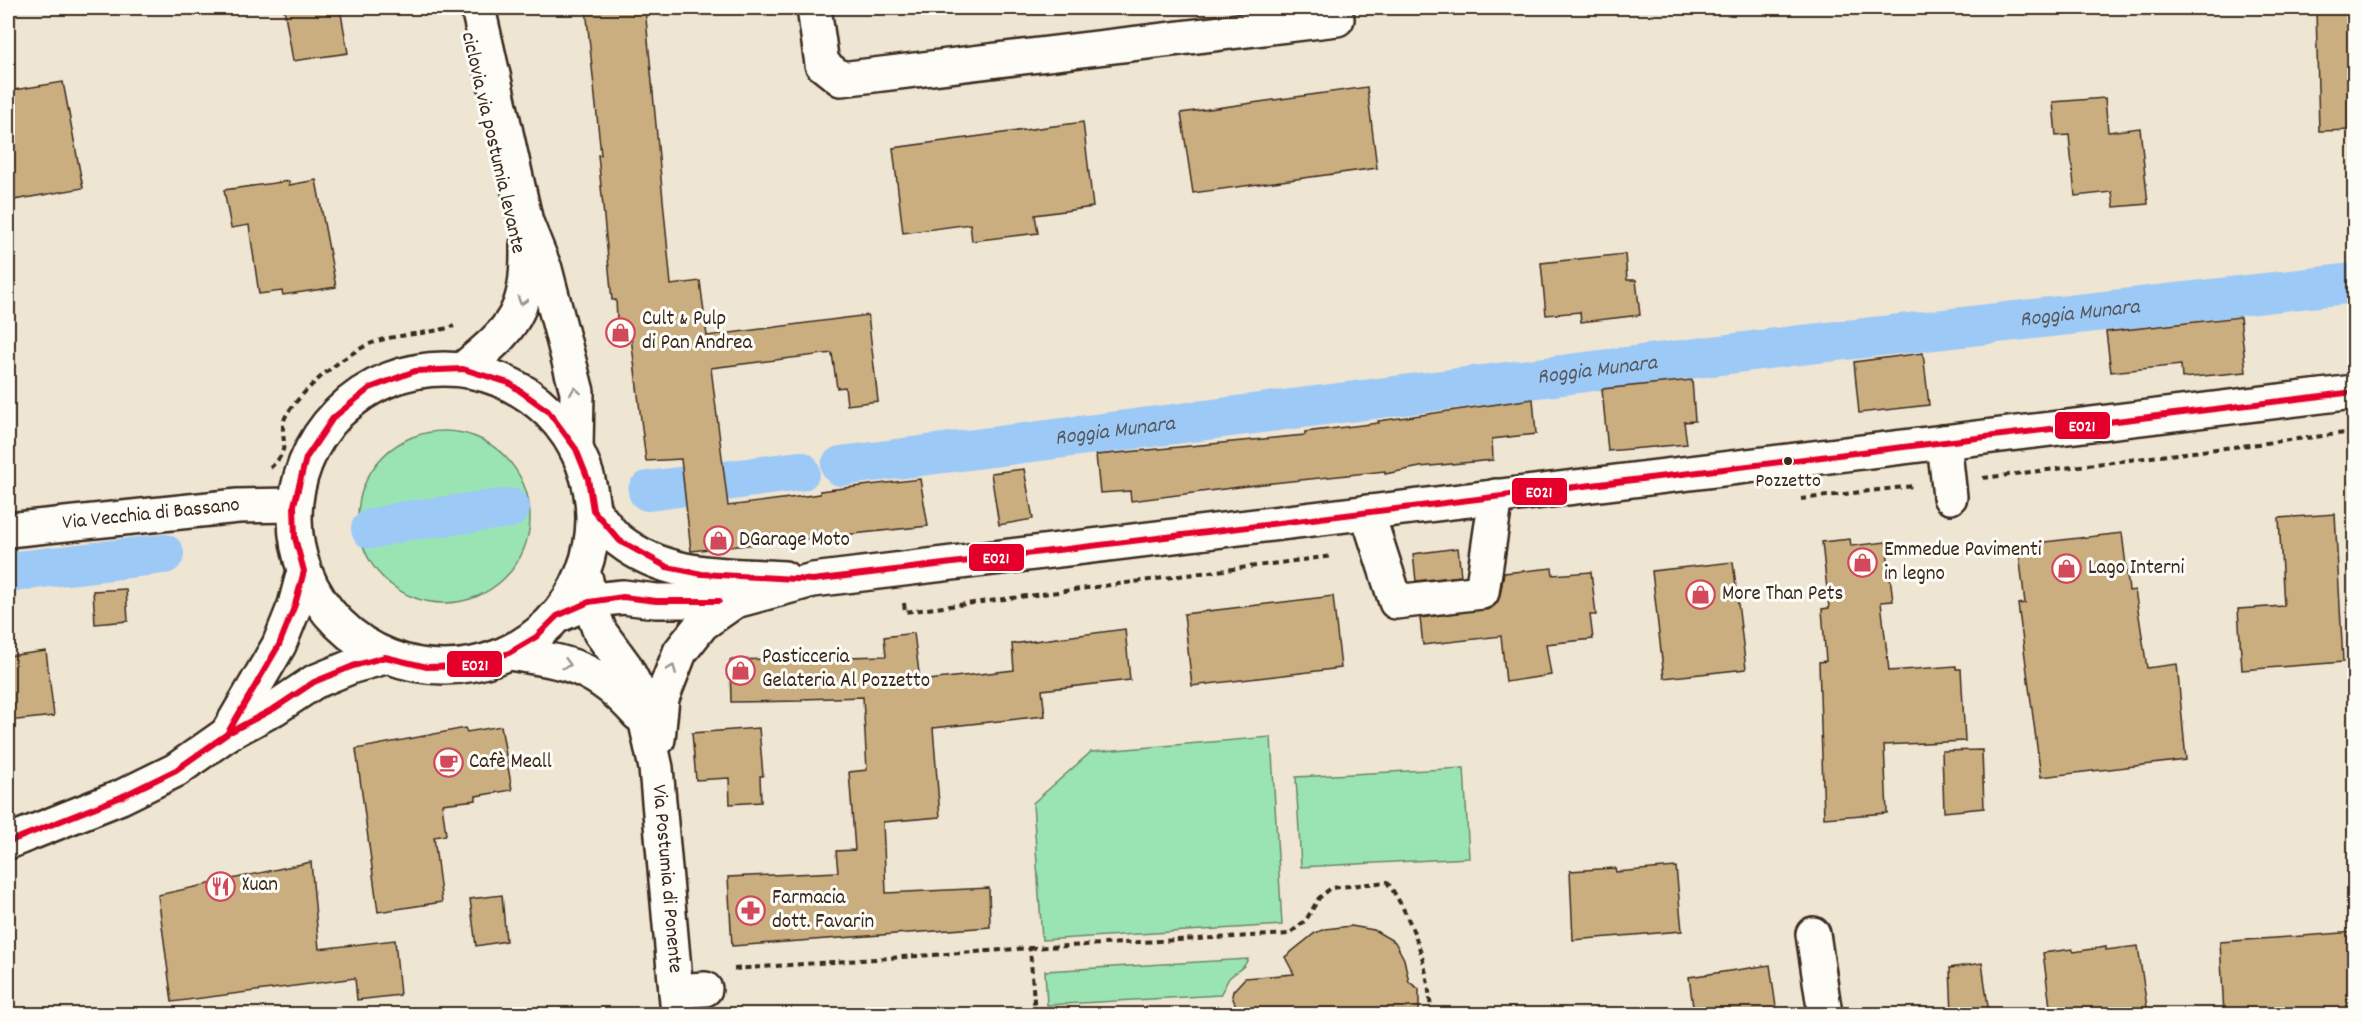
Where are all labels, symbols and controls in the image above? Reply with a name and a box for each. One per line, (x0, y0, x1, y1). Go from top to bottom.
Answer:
street label: ciclovia via postumia levante (452, 29, 532, 257)
water label: Roggia Munara (2018, 291, 2143, 336)
one-way arrow (517, 295, 529, 305)
place label: Cult & Pulp di Pan Andrea (642, 305, 753, 359)
shop icon: Cult & Pulp di Pan Andrea (605, 316, 637, 348)
water label: Roggia Munara (1535, 347, 1660, 394)
one-way arrow (570, 386, 582, 396)
water label: Roggia Munara (1053, 408, 1178, 454)
line badge: E021 (2054, 411, 2111, 440)
text: E021 (2069, 416, 2095, 439)
marker: Pozzetto (1782, 455, 1794, 467)
place label: Pozzetto (1755, 468, 1821, 496)
line badge: E021 (1511, 477, 1568, 506)
text: E021 (1526, 482, 1552, 505)
street label: Via Vecchia di Bassano (61, 491, 241, 539)
shop icon: DGarage Moto (702, 525, 734, 557)
place label: DGarage Moto (739, 526, 850, 556)
place label: Emmedue Pavimenti in legno (1884, 536, 2042, 590)
line badge: E021 (968, 543, 1025, 572)
shop icon: Emmedue Pavimenti in legno (1847, 547, 1879, 579)
text: E021 (983, 548, 1009, 571)
shop icon: Lago Interni (2051, 553, 2083, 585)
place label: Lago Interni (2088, 554, 2184, 584)
shop icon: More Than Pets (1685, 579, 1717, 611)
place label: More Than Pets (1722, 580, 1843, 610)
place label: Pasticceria Gelateria Al Pozzetto (762, 643, 930, 697)
line badge: E021 (446, 650, 503, 678)
shop icon: Pasticceria Gelateria Al Pozzetto (725, 654, 757, 686)
text: E021 (462, 655, 488, 678)
one-way arrow (561, 657, 572, 669)
one-way arrow (665, 665, 678, 675)
cafe icon: Cafè Meall (432, 747, 464, 779)
place label: Cafè Meall (469, 748, 552, 778)
street label: Via Postumia di Ponente (643, 783, 689, 974)
restaurant icon: Xuan (205, 870, 237, 902)
place label: Xuan (242, 871, 278, 901)
place label: Farmacia dott. Favarin (772, 884, 874, 938)
pharmacy icon: Farmacia dott. Favarin (735, 895, 767, 927)

